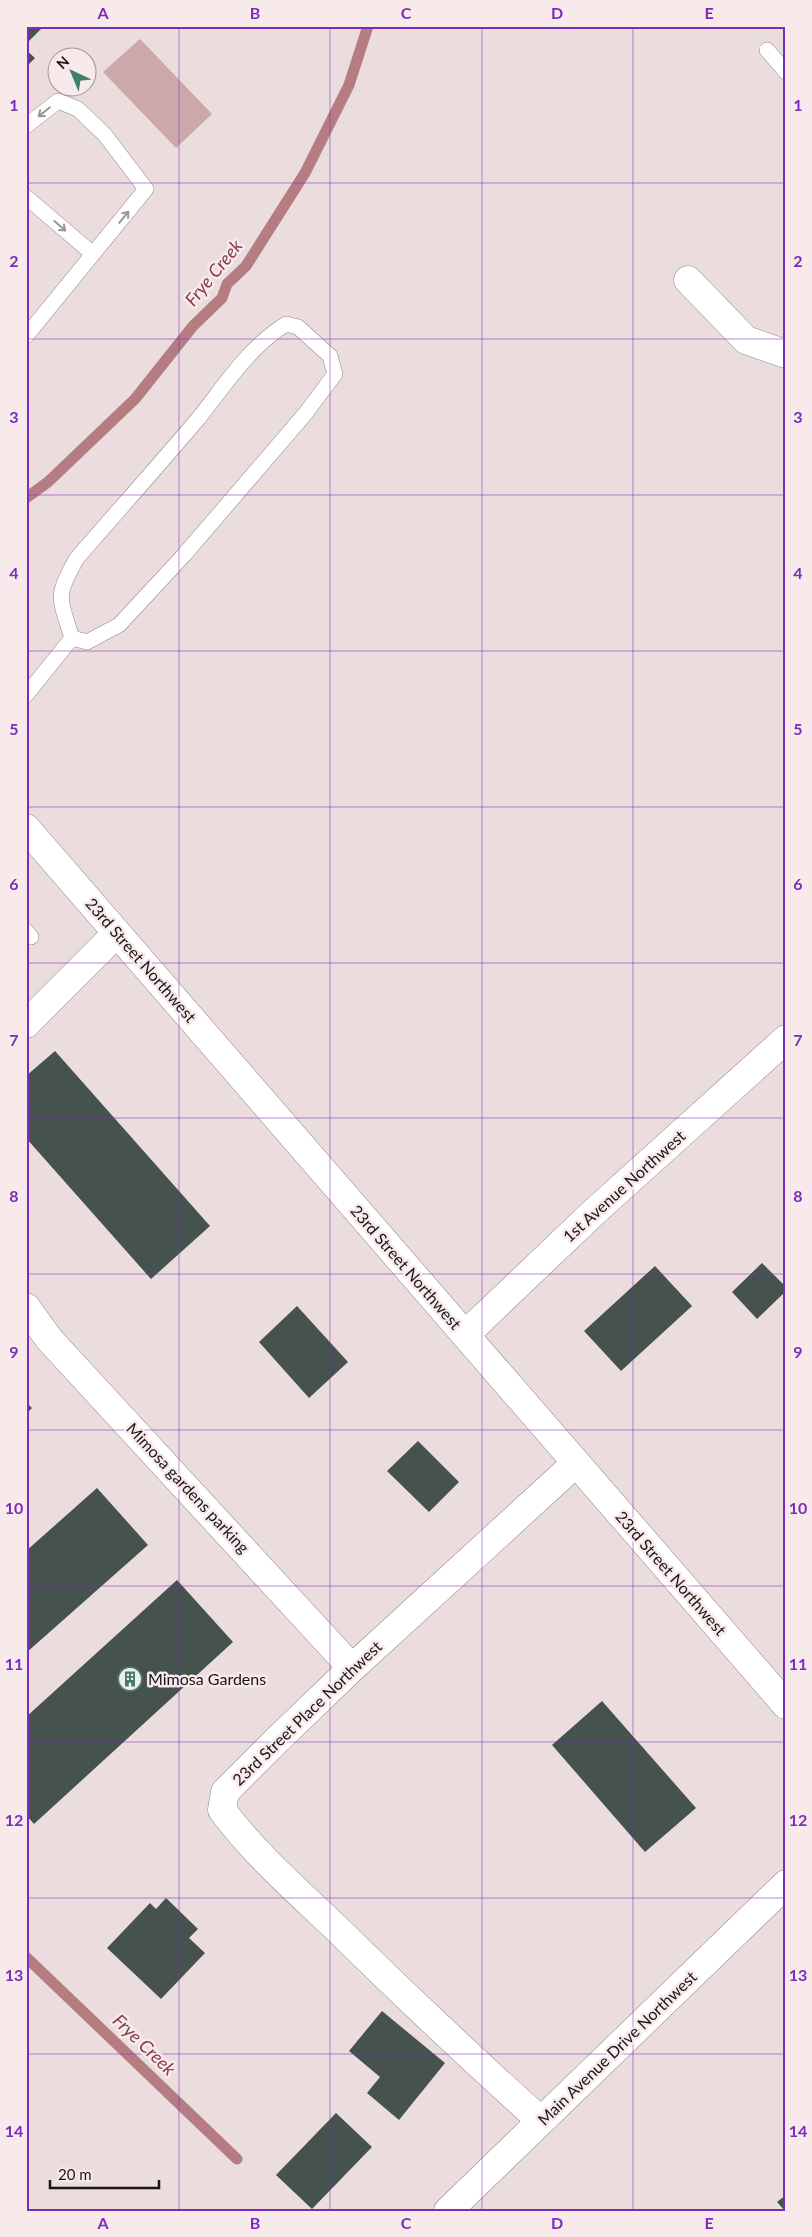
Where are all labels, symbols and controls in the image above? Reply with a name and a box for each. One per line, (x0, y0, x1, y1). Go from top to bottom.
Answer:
text: A (96, 3, 109, 22)
text: B (250, 3, 260, 22)
text: C (401, 3, 412, 22)
text: D (551, 3, 563, 22)
text: E (704, 3, 714, 22)
north arrow (48, 48, 98, 98)
text: N (53, 52, 72, 72)
text: 1 (9, 95, 19, 114)
text: 1 (793, 95, 803, 114)
one-way arrow (38, 106, 51, 117)
one-way arrow (118, 210, 129, 223)
one-way arrow (53, 220, 66, 232)
water label: Frye Creek (180, 234, 247, 310)
text: 2 (9, 251, 19, 270)
text: 2 (793, 251, 803, 270)
text: 3 (9, 407, 19, 426)
text: 3 (793, 407, 803, 426)
text: 4 (9, 563, 19, 582)
text: 4 (793, 563, 803, 582)
text: 5 (9, 719, 19, 738)
text: 5 (793, 719, 803, 738)
text: 6 (9, 874, 19, 893)
text: 6 (793, 874, 803, 893)
street label: 23rd Street Northwest (82, 894, 201, 1026)
text: 7 (9, 1030, 19, 1049)
text: 7 (793, 1030, 803, 1049)
street label: 1st Avenue Northwest (559, 1126, 689, 1245)
text: 8 (9, 1186, 19, 1205)
text: 8 (793, 1186, 803, 1205)
street label: 23rd Street Northwest (347, 1201, 466, 1333)
text: 9 (9, 1342, 19, 1361)
text: 9 (793, 1342, 803, 1361)
street label: Mimosa gardens parking (123, 1419, 254, 1557)
text: 10 (5, 1498, 23, 1517)
text: 10 (789, 1498, 807, 1517)
street label: 23rd Street Northwest (612, 1507, 731, 1639)
street label: 23rd Street Place Northwest (228, 1636, 385, 1789)
text: 11 (5, 1654, 23, 1673)
text: 11 (789, 1654, 807, 1673)
building icon: Mimosa Gardens (117, 1666, 143, 1692)
place label: Mimosa Gardens (148, 1669, 266, 1688)
text: 12 (5, 1810, 23, 1829)
text: 12 (789, 1810, 807, 1829)
text: 13 (5, 1965, 23, 1984)
text: 13 (789, 1965, 807, 1984)
street label: Main Avenue Drive Northwest (533, 1967, 700, 2129)
water label: Frye Creek (109, 2009, 181, 2080)
text: 14 (5, 2121, 23, 2140)
text: 14 (789, 2121, 807, 2140)
scale bar (50, 2157, 159, 2189)
text: 20 m (58, 2165, 92, 2183)
text: A (96, 2213, 109, 2232)
text: B (250, 2213, 260, 2232)
text: C (401, 2213, 412, 2232)
text: D (551, 2213, 563, 2232)
text: E (704, 2213, 714, 2232)

